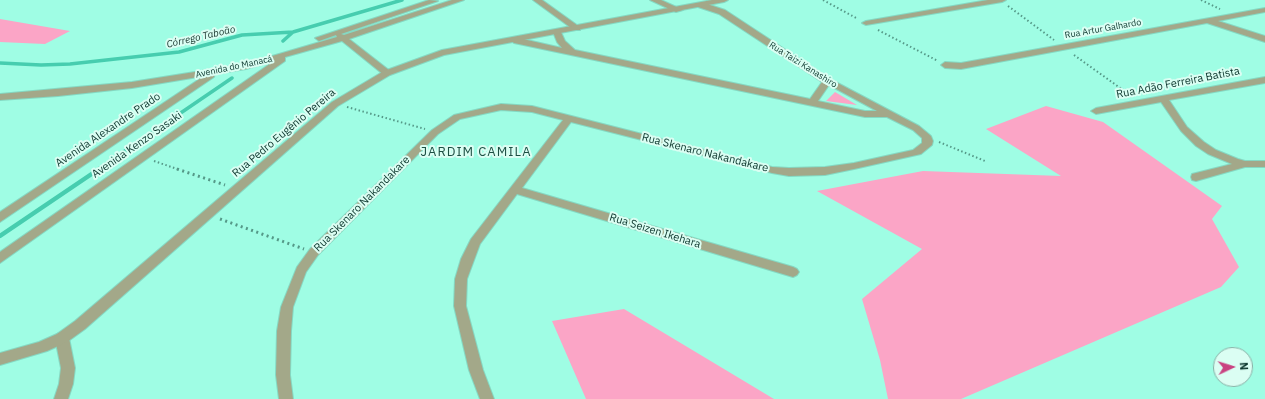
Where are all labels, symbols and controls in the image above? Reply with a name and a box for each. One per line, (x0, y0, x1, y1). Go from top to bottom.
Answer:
street label: Rua Artur Galhardo (1064, 17, 1142, 41)
water label: Córrego Taboão (165, 23, 237, 51)
street label: Rua Taizi Kanashiro (767, 40, 839, 90)
street label: Avenida do Manacá (195, 54, 273, 80)
street label: Rua Adão Ferreira Batista (1115, 65, 1241, 101)
street label: Rua Pedro Eugênio Pereira (230, 86, 338, 180)
street label: Avenida Alexandre Prado (53, 90, 163, 170)
street label: Avenida Kenzo Sasaki (89, 109, 185, 181)
street label: Rua Skenaro Nakandakare (640, 131, 770, 175)
district label: JARDIM CAMILA (420, 144, 532, 160)
street label: Rua Skenaro Nakandakare (311, 153, 413, 255)
street label: Rua Seizen Ikehara (608, 211, 702, 251)
north arrow (1213, 347, 1253, 387)
text: N (1237, 362, 1251, 371)

